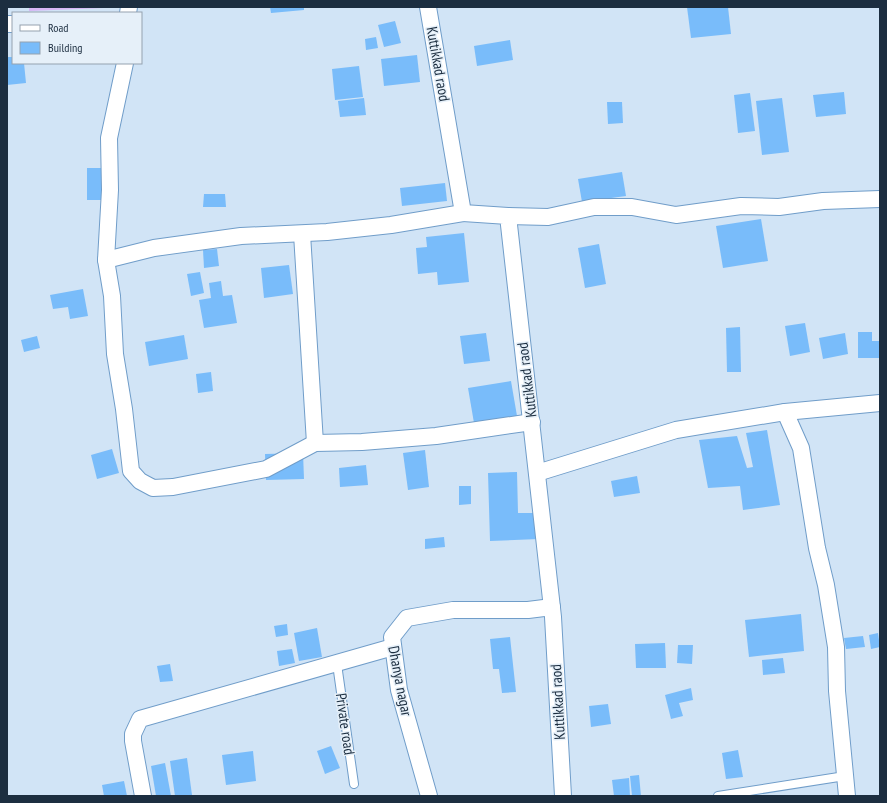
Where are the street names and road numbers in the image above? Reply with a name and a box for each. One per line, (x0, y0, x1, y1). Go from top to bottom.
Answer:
street label: Kuttikkad raod (423, 25, 454, 103)
street label: Kuttikkad raod (512, 341, 541, 419)
street label: Dhanya nagar (384, 644, 417, 718)
street label: Kuttikkad raod (546, 664, 569, 740)
street label: Private road (332, 692, 359, 756)

